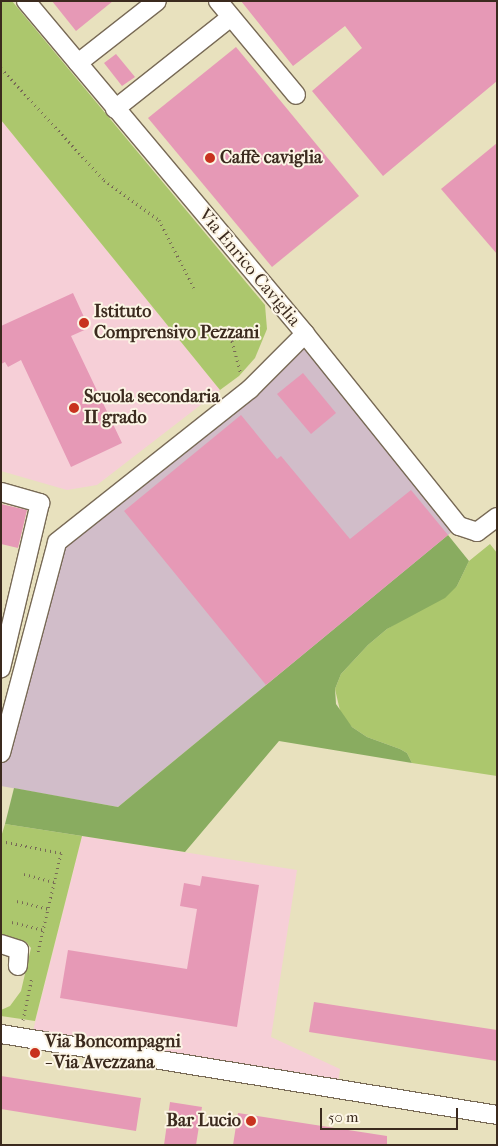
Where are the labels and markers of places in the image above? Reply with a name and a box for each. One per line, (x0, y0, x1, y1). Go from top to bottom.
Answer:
place label: Caffè caviglia (220, 147, 322, 169)
marker: Caffè caviglia (204, 152, 216, 164)
place label: Istituto Comprensivo Pezzani (94, 302, 259, 344)
marker: Istituto Comprensivo Pezzani (78, 317, 90, 329)
place label: Scuola secondaria II grado (84, 387, 220, 429)
marker: Scuola secondaria II grado (68, 402, 80, 414)
place label: Via Boncompagni - Via Avezzana (45, 1032, 181, 1074)
marker: Via Boncompagni - Via Avezzana (29, 1047, 41, 1059)
place label: Bar Lucio (166, 1110, 241, 1132)
marker: Bar Lucio (245, 1115, 257, 1127)

